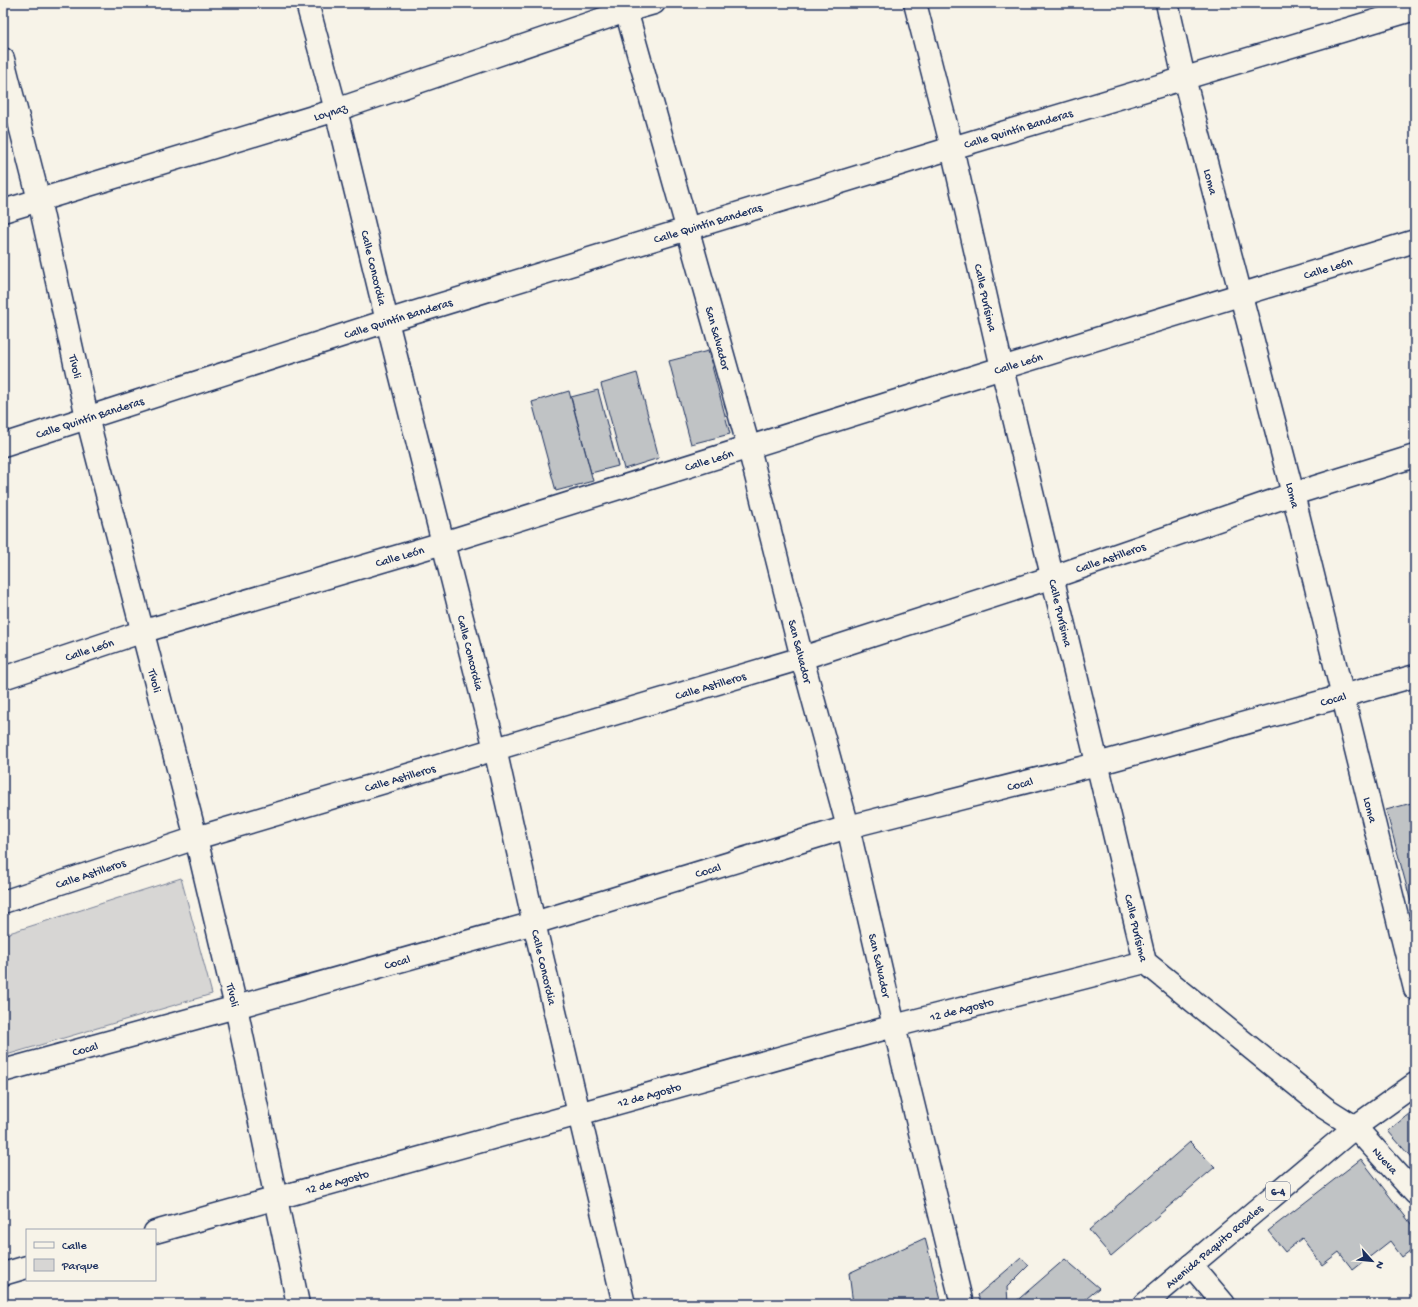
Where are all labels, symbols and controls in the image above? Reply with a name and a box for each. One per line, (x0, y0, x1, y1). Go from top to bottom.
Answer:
street label: Loynaz (312, 101, 350, 125)
street label: Calle Quintín Banderas (963, 107, 1075, 153)
street label: Loma (1199, 168, 1219, 197)
street label: Calle Quintín Banderas (652, 201, 765, 248)
street label: Calle Concordia (356, 229, 388, 307)
street label: Calle León (1302, 256, 1355, 284)
street label: Calle Purísima (970, 263, 999, 333)
street label: Calle Quintín Banderas (343, 296, 455, 343)
street label: San Salvador (701, 305, 732, 374)
street label: Calle León (993, 351, 1045, 379)
street label: Tívoli (64, 353, 83, 381)
street label: Calle Quintín Banderas (34, 395, 147, 443)
street label: Calle León (684, 447, 736, 476)
street label: Loma (1281, 481, 1301, 510)
street label: Calle Astilleros (1074, 540, 1148, 578)
street label: Calle León (374, 544, 426, 572)
street label: Calle Purísima (1044, 578, 1074, 649)
street label: Calle Concordia (453, 614, 485, 692)
street label: San Salvador (784, 619, 814, 687)
street label: Calle León (64, 636, 116, 666)
street label: Tívoli (143, 667, 163, 695)
street label: Calle Astilleros (674, 670, 749, 704)
street label: Cocal (1319, 690, 1348, 711)
street label: Calle Astilleros (363, 762, 438, 796)
street label: Cocal (1006, 775, 1035, 795)
street label: Loma (1359, 796, 1379, 825)
street label: Calle Astilleros (54, 857, 128, 893)
street label: Cocal (694, 861, 723, 882)
street label: Calle Purísima (1120, 893, 1150, 964)
street label: Calle Concordia (527, 929, 558, 1007)
street label: San Salvador (864, 933, 893, 1001)
street label: Cocal (383, 953, 412, 974)
street label: Tívoli (221, 981, 241, 1009)
street label: 12 de Agosto (928, 996, 996, 1026)
street label: Cocal (71, 1040, 100, 1061)
street label: 12 de Agosto (615, 1081, 683, 1112)
street label: Nueva (1368, 1145, 1400, 1178)
street label: 12 de Agosto (303, 1168, 371, 1199)
road number: 6-4 (1266, 1182, 1290, 1200)
street label: Avenida Paquito Rosales (1164, 1202, 1267, 1293)
legend (26, 1229, 156, 1281)
text: Calle (62, 1240, 87, 1254)
north arrow (1352, 1241, 1392, 1281)
text: N (1372, 1259, 1386, 1271)
text: Parque (61, 1260, 99, 1274)

